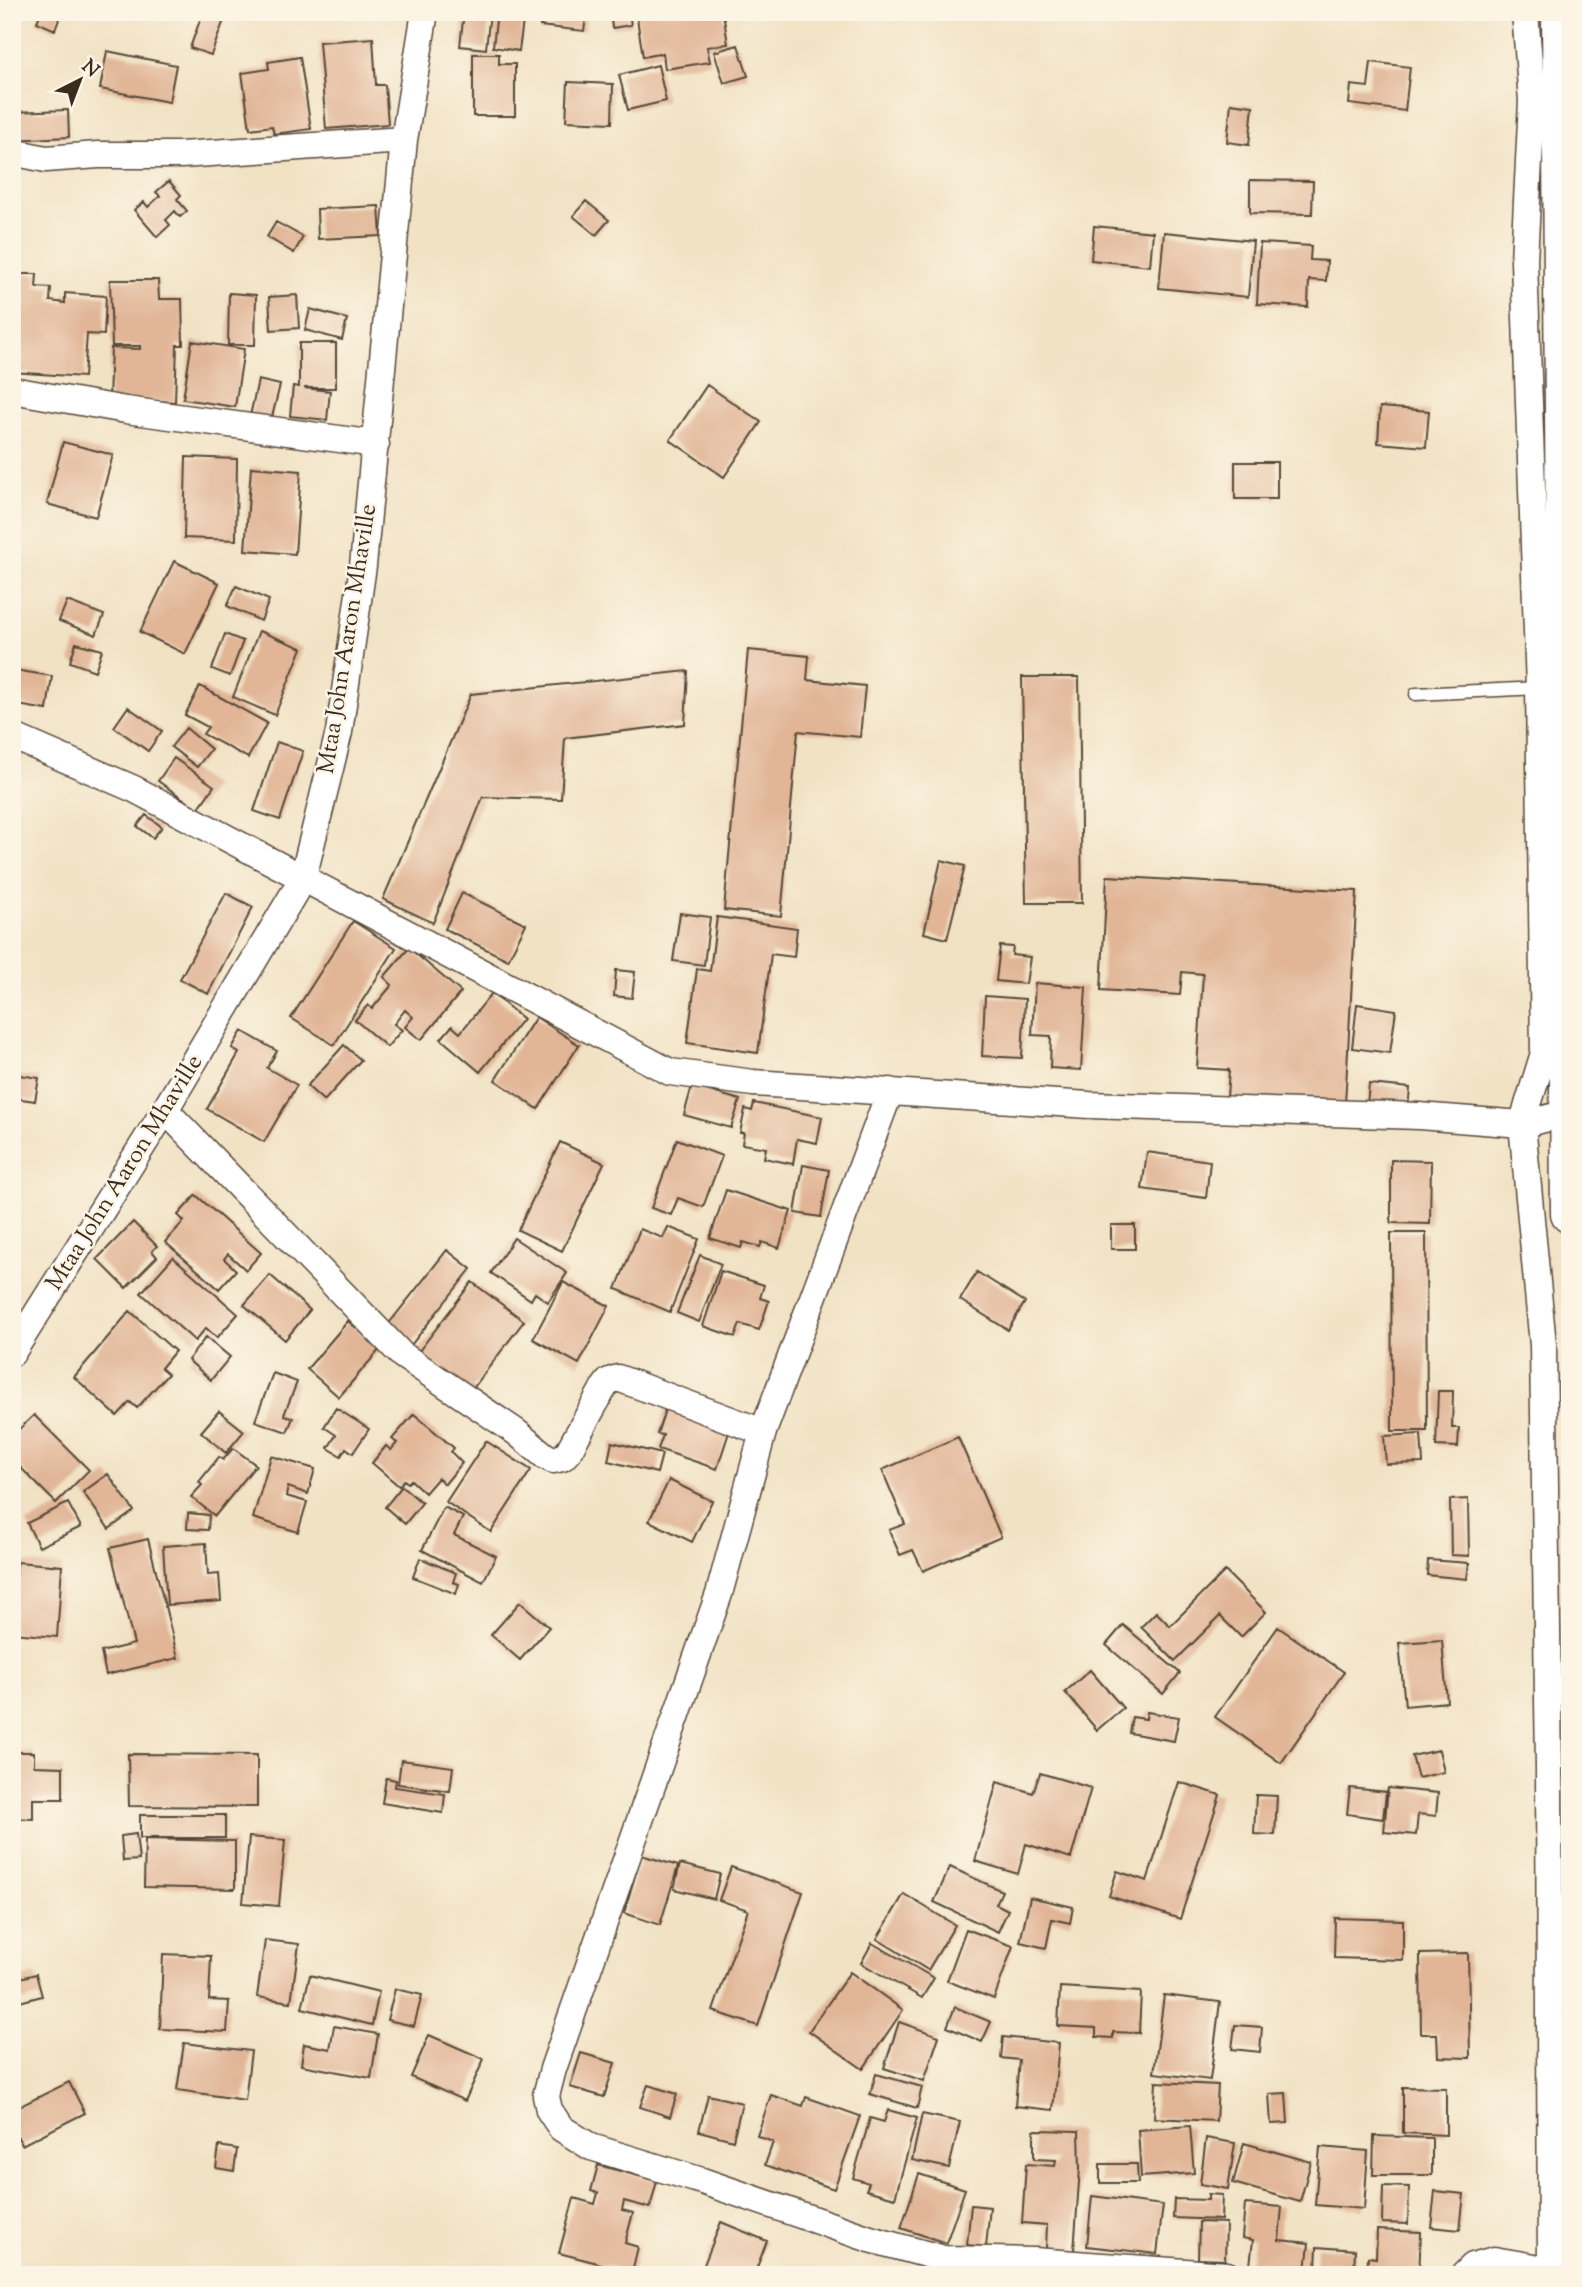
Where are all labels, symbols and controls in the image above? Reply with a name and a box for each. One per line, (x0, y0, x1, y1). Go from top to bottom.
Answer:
north arrow (46, 46, 116, 116)
text: N (75, 54, 104, 84)
street label: Mtaa John Aaron Mhaville (310, 502, 386, 776)
street label: Mtaa John Aaron Mhaville (38, 1048, 212, 1298)

